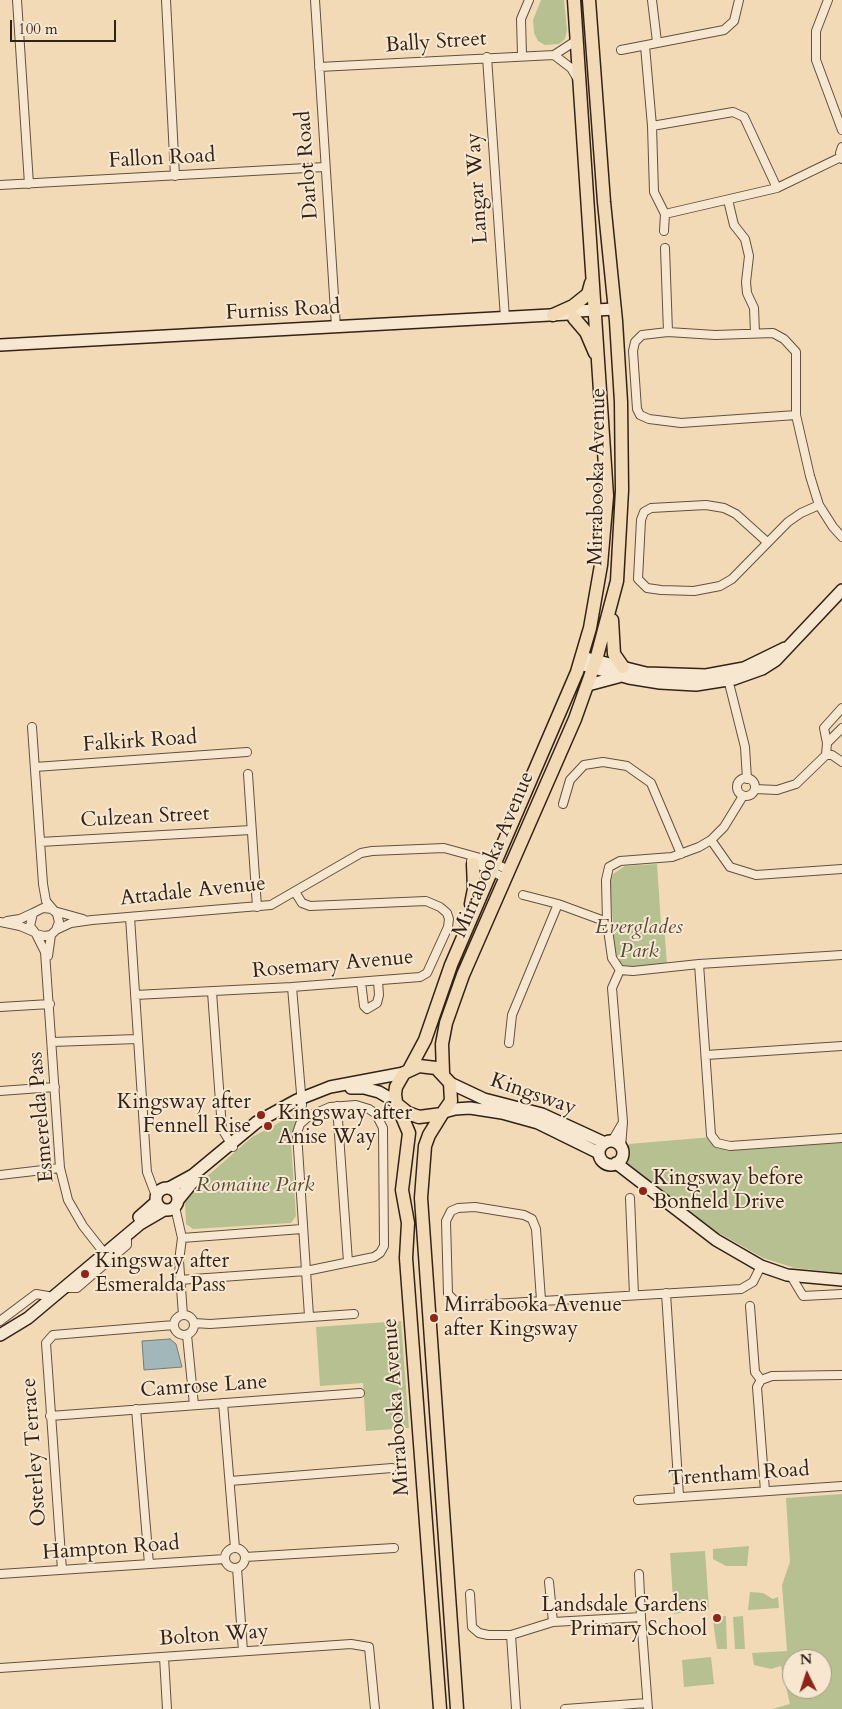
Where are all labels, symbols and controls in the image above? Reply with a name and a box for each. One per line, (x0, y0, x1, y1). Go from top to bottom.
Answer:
scale bar (12, 10, 119, 42)
text: 100 m (18, 19, 58, 39)
street label: Bally Street (385, 27, 487, 59)
street label: Darlot Road (292, 110, 324, 220)
street label: Langar Way (462, 132, 494, 244)
street label: Fallon Road (108, 144, 216, 174)
street label: Furniss Road (225, 295, 341, 327)
street label: Mirrabooka Avenue (584, 388, 612, 566)
street label: Falkirk Road (82, 725, 198, 759)
street label: Mirrabooka Avenue (448, 768, 540, 942)
street label: Culzean Street (80, 802, 210, 834)
street label: Attadale Avenue (119, 872, 267, 912)
park label: Everglades Park (595, 915, 683, 965)
street label: Rosemary Avenue (251, 945, 415, 985)
street label: Esmerelda Pass (24, 1051, 60, 1183)
street label: Kingsway (487, 1069, 579, 1121)
place label: Kingsway after Fennell Rise (117, 1090, 251, 1140)
place label: Kingsway after Anise Way (278, 1101, 412, 1151)
marker: Kingsway after Fennell Rise (255, 1109, 267, 1121)
marker: Kingsway after Anise Way (262, 1120, 274, 1132)
place label: Kingsway before Bonfield Drive (653, 1166, 804, 1216)
park label: Romaine Park (196, 1173, 314, 1199)
marker: Kingsway before Bonfield Drive (637, 1185, 649, 1197)
place label: Kingsway after Esmeralda Pass (95, 1249, 229, 1299)
marker: Kingsway after Esmeralda Pass (79, 1268, 91, 1280)
place label: Mirrabooka Avenue after Kingsway (444, 1293, 622, 1343)
marker: Mirrabooka Avenue after Kingsway (428, 1312, 440, 1324)
street label: Mirrabooka Avenue (378, 1317, 416, 1497)
street label: Camrose Lane (140, 1370, 268, 1404)
street label: Osterley Terrace (17, 1377, 53, 1527)
street label: Trentham Road (668, 1458, 810, 1492)
street label: Hampton Road (42, 1532, 180, 1566)
place label: Landsdale Gardens Primary School (541, 1593, 707, 1643)
marker: Landsdale Gardens Primary School (711, 1612, 723, 1624)
street label: Bolton Way (158, 1620, 270, 1652)
north arrow (782, 1649, 832, 1699)
text: N (799, 1650, 813, 1669)

